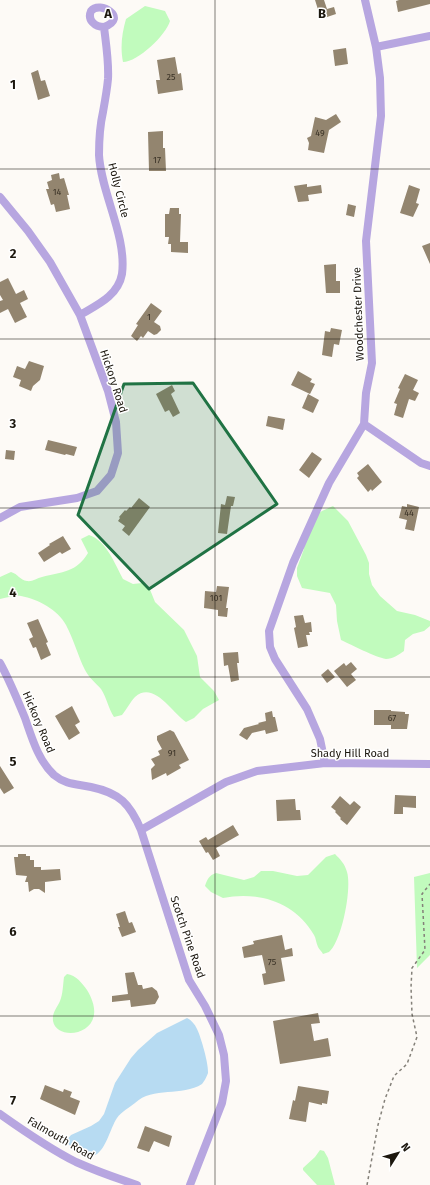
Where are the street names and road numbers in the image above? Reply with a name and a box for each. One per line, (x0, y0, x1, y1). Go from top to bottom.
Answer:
street label: Holly Circle (105, 161, 132, 219)
street label: Woodchester Drive (350, 267, 367, 361)
street label: Hickory Road (97, 348, 130, 414)
street label: Hickory Road (20, 689, 57, 755)
street label: Shady Hill Road (311, 747, 389, 760)
street label: Scotch Pine Road (167, 894, 208, 980)
street label: Falmouth Road (25, 1114, 96, 1163)

